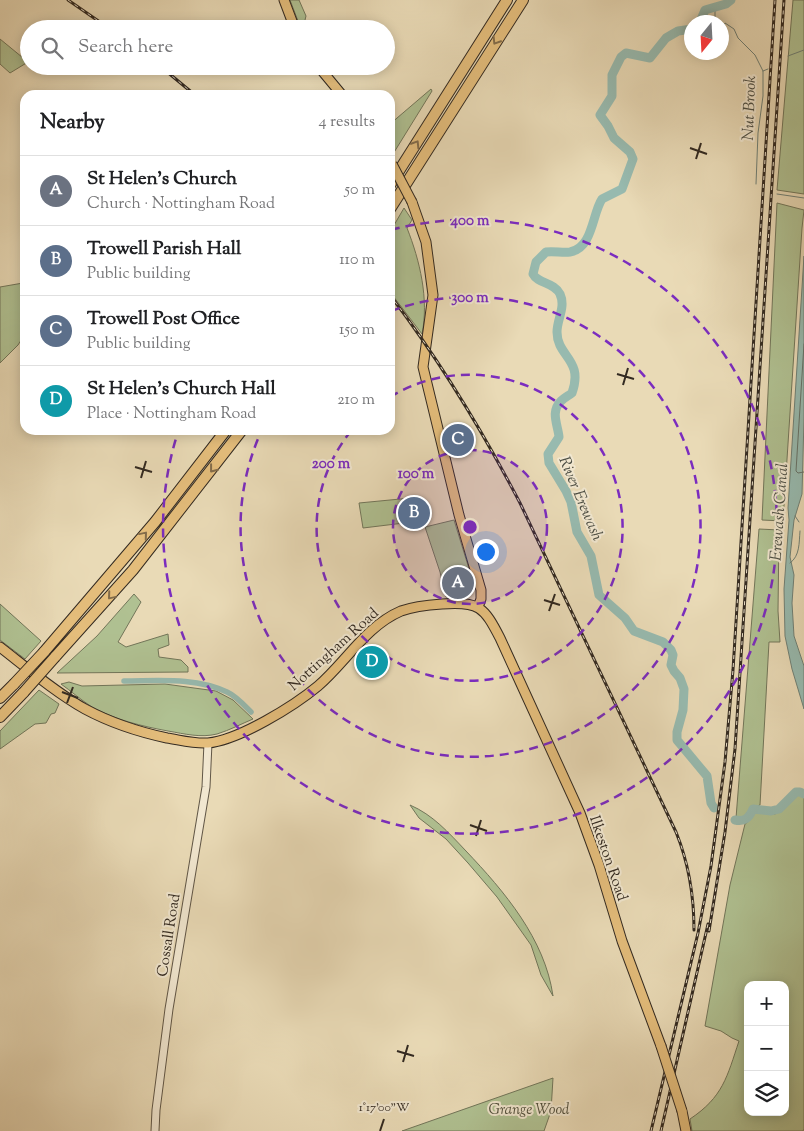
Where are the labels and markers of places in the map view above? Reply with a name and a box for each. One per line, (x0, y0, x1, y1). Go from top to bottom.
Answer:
pin: C (442, 421, 474, 459)
pin: B (398, 494, 430, 532)
centre of rings (461, 518, 479, 536)
pin: A (442, 564, 474, 602)
pin: D (356, 643, 388, 681)

